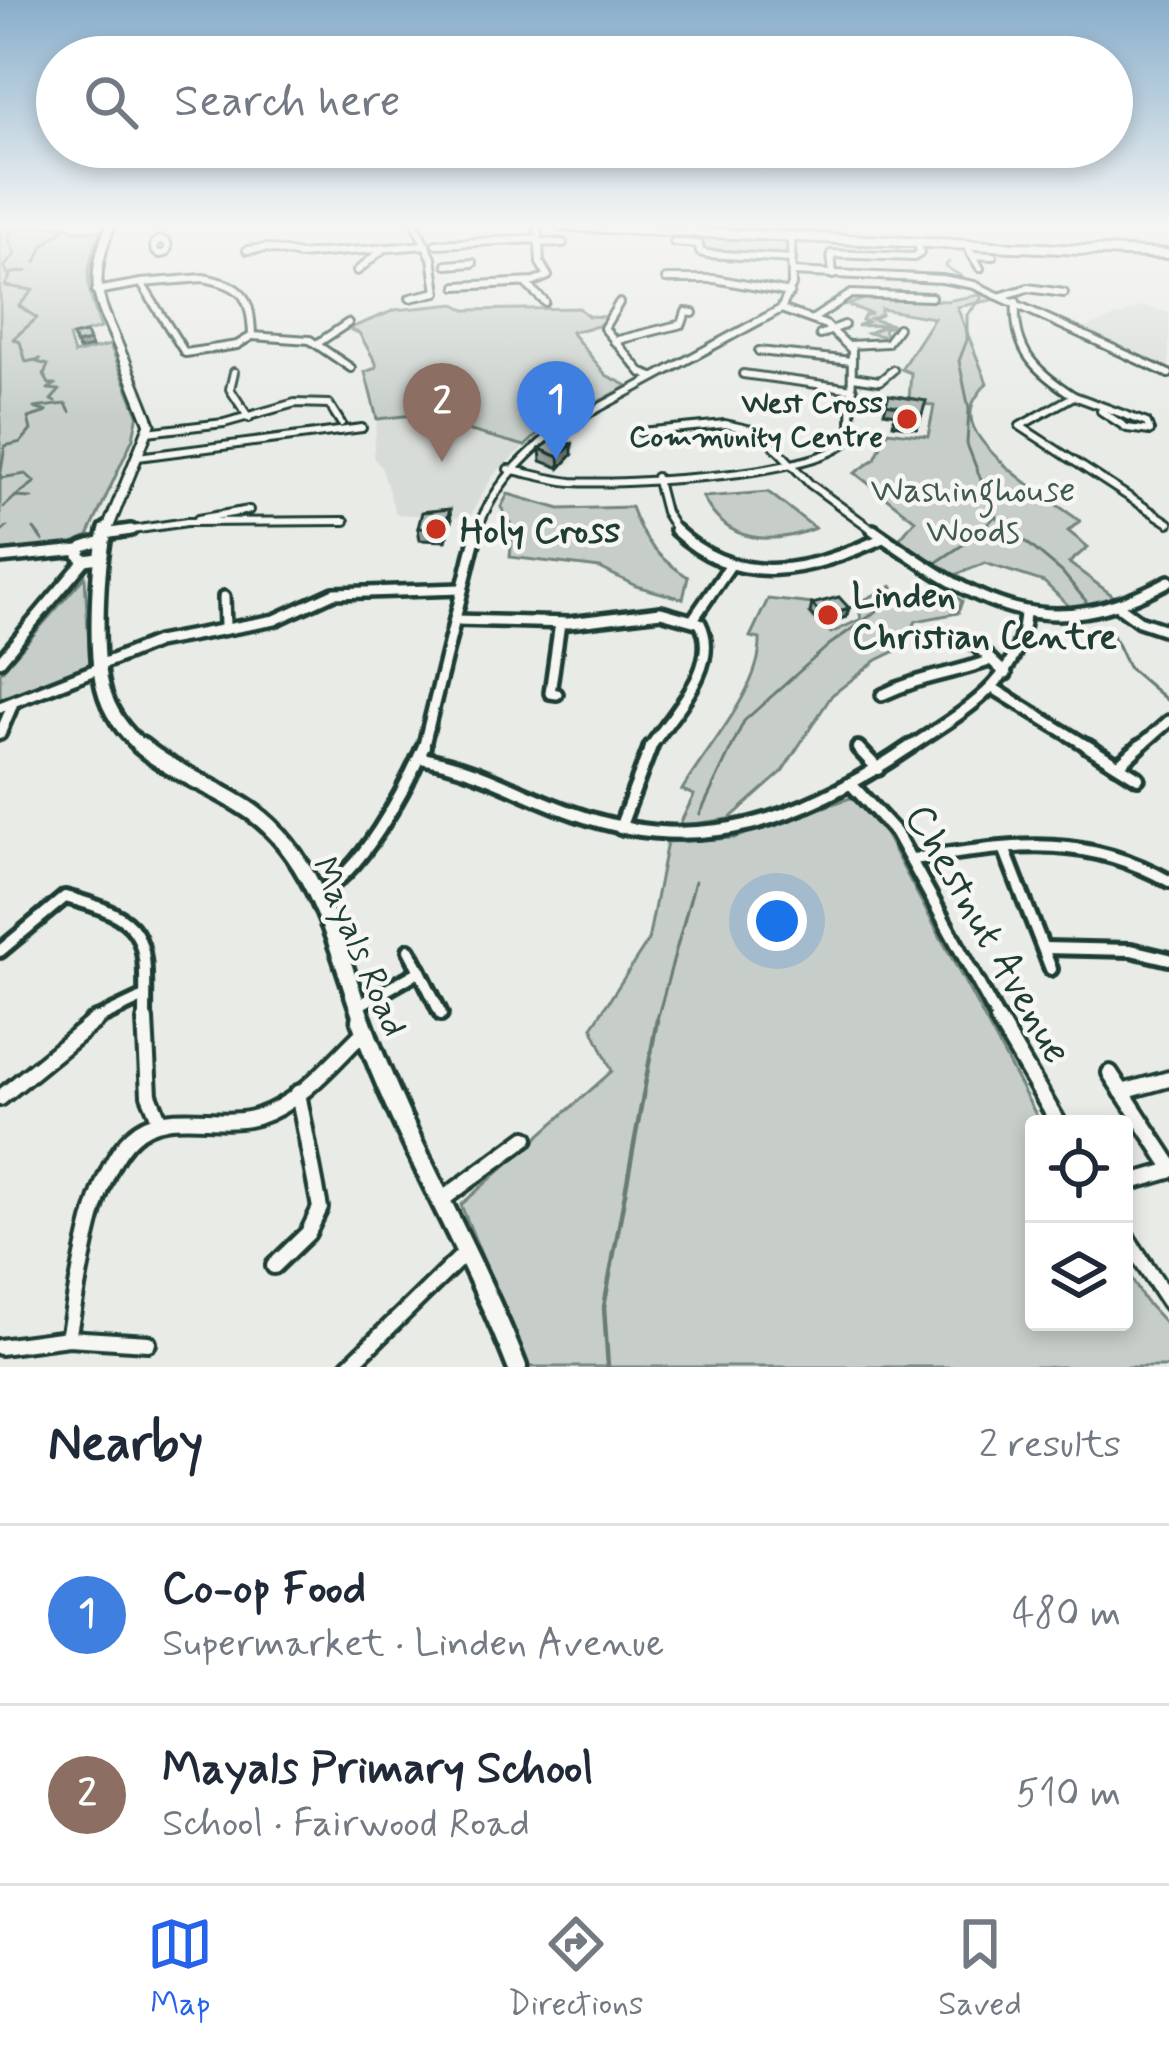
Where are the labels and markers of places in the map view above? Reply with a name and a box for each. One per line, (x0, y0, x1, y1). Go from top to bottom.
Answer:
pin: 1 (517, 361, 595, 460)
pin: 2 (403, 363, 481, 462)
place label: West Cross Community Centre (629, 384, 884, 457)
marker: West Cross Community Centre (894, 406, 920, 432)
place label: Holy Cross (460, 509, 620, 556)
marker: Holy Cross (423, 516, 449, 542)
place label: Linden Christian Centre (852, 574, 1117, 662)
marker: Linden Christian Centre (815, 602, 841, 628)

